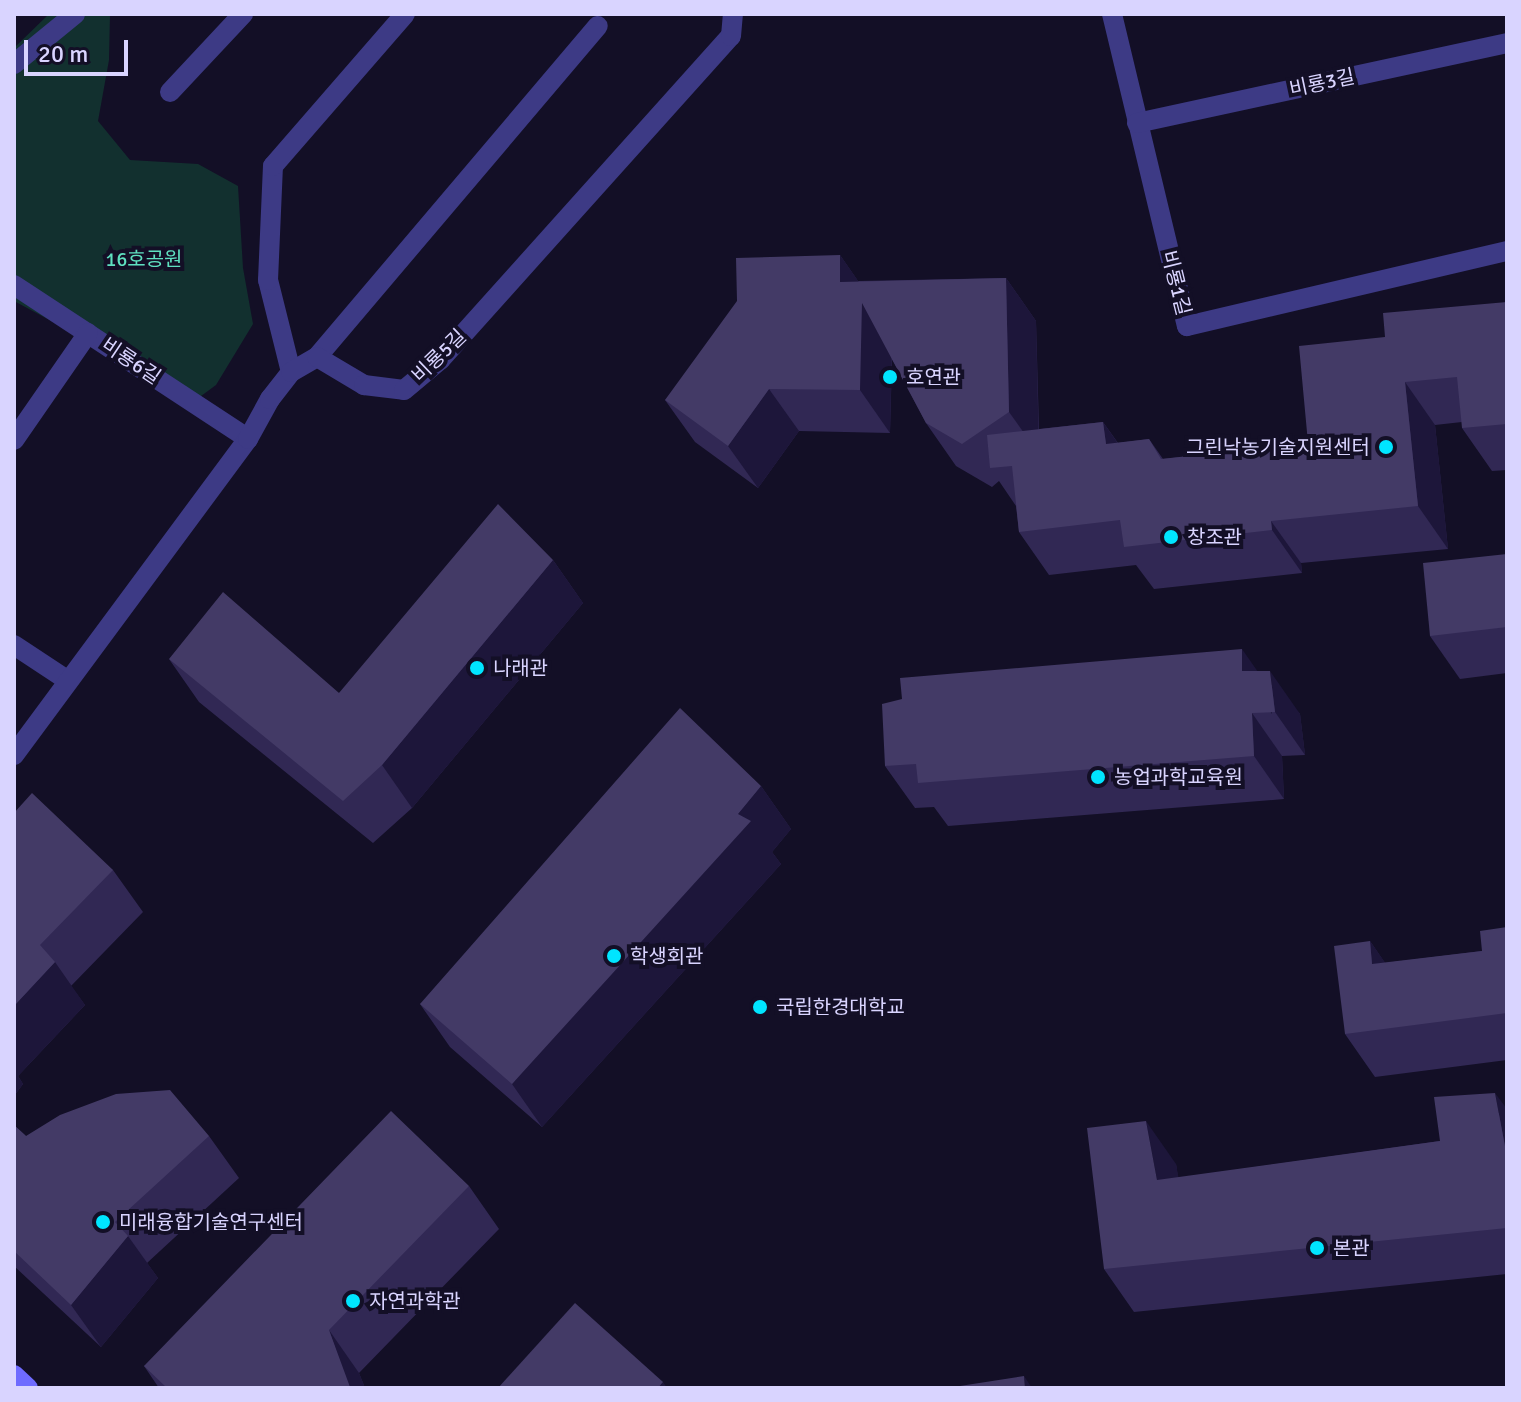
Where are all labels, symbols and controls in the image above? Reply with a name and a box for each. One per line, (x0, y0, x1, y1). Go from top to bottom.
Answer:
scale bar (28, 24, 132, 74)
text: 20 m (38, 39, 88, 69)
street label: 비룡3길 (1287, 64, 1357, 102)
park label: 16호공원 (106, 247, 182, 271)
street label: 비룡1길 (1156, 248, 1196, 318)
street label: 비룡5길 (407, 324, 471, 388)
street label: 비룡6길 (97, 333, 165, 389)
place label: 호연관 (906, 365, 961, 389)
marker: 호연관 (881, 368, 899, 386)
place label: 그린낙농기술지원센터 (1186, 435, 1370, 459)
marker: 그린낙농기술지원센터 (1377, 438, 1395, 456)
place label: 창조관 (1187, 525, 1242, 549)
marker: 창조관 (1162, 528, 1180, 546)
place label: 나래관 (493, 656, 548, 680)
marker: 나래관 (468, 659, 486, 677)
place label: 농업과학교육원 (1114, 765, 1243, 789)
marker: 농업과학교육원 (1089, 768, 1107, 786)
place label: 학생회관 (630, 944, 704, 968)
marker: 학생회관 (605, 947, 623, 965)
place label: 국립한경대학교 (776, 995, 905, 1019)
marker: 국립한경대학교 (751, 998, 769, 1016)
place label: 미래융합기술연구센터 (119, 1210, 303, 1234)
marker: 미래융합기술연구센터 (94, 1213, 112, 1231)
place label: 본관 (1333, 1236, 1370, 1260)
marker: 본관 (1308, 1239, 1326, 1257)
place label: 자연과학관 (369, 1289, 461, 1313)
marker: 자연과학관 (344, 1292, 362, 1310)

